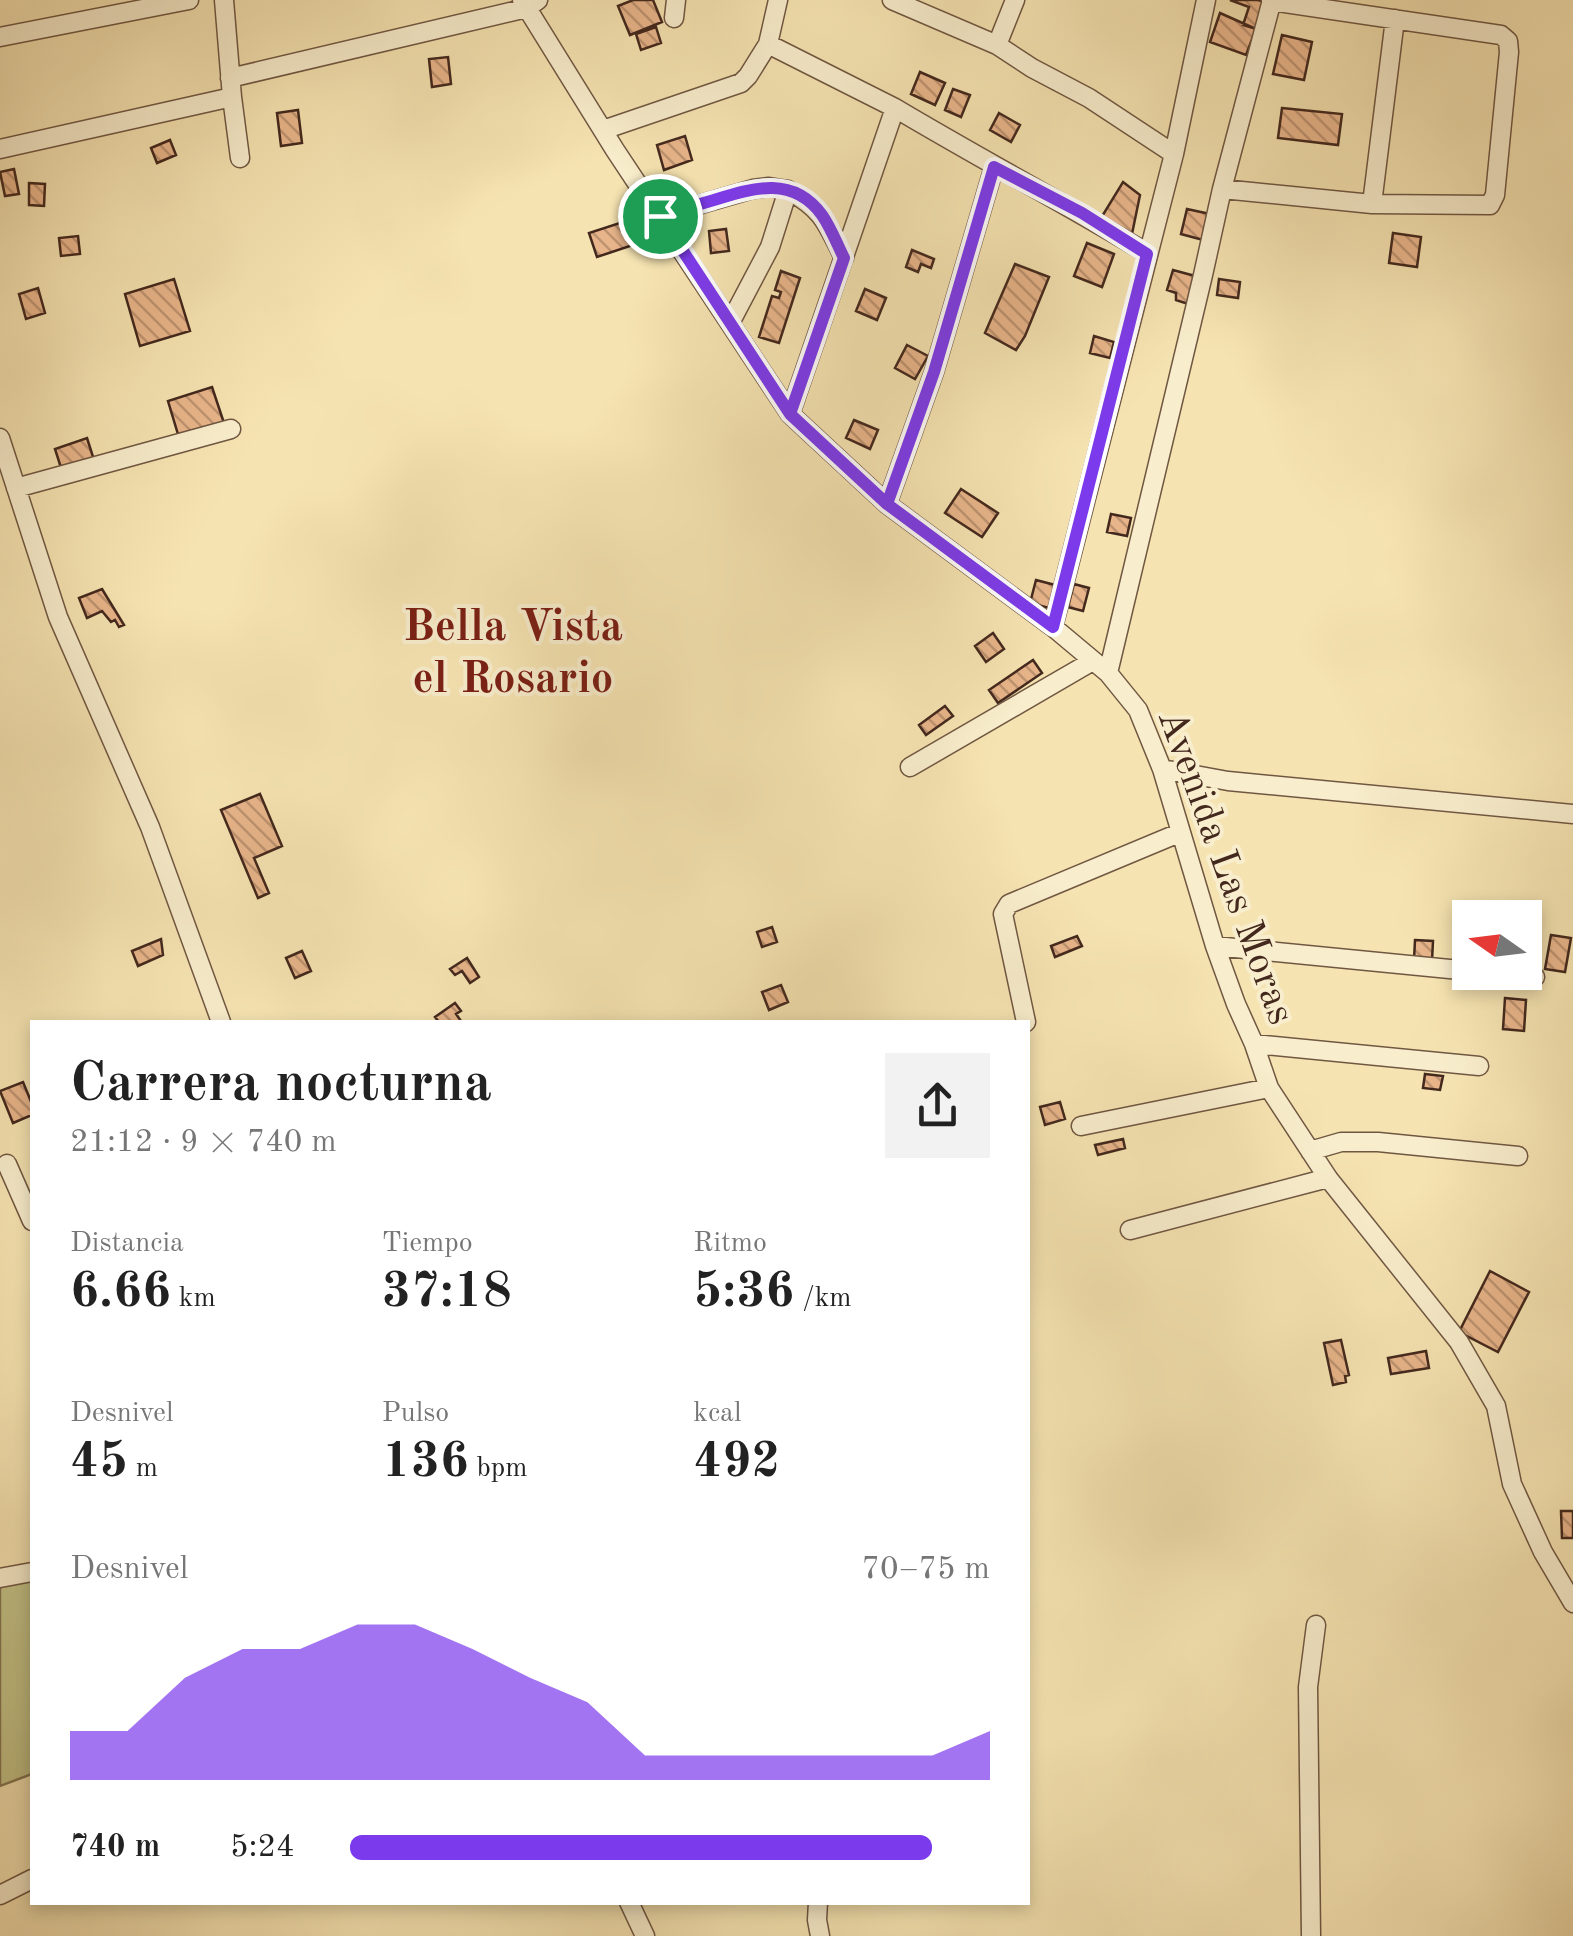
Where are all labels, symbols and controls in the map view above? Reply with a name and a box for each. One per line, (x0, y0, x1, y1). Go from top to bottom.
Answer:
pin (618, 174, 703, 259)
icon: arrive (633, 189, 688, 244)
district label: Bella Vista el Rosario (403, 606, 623, 703)
street label: Avenida Las Moras (1149, 705, 1300, 1030)
north arrow (1452, 900, 1542, 990)
map controls (1452, 900, 1542, 990)
button: share (885, 1053, 990, 1158)
text: Carrera nocturna (70, 1058, 492, 1113)
text: 21:12 · 9 × 740 m (70, 1127, 337, 1159)
text: Distancia (70, 1230, 184, 1258)
text: Tiempo (382, 1230, 473, 1258)
text: Ritmo (693, 1230, 767, 1258)
text: 6.66 (70, 1268, 171, 1318)
text: 37:18 (382, 1268, 512, 1318)
text: 5:36 (693, 1268, 794, 1318)
text: km (171, 1285, 216, 1313)
text: /km (794, 1285, 852, 1313)
text: Desnivel (70, 1400, 174, 1428)
text: Pulso (382, 1400, 449, 1428)
text: kcal (693, 1400, 742, 1428)
text: 45 (70, 1438, 128, 1488)
text: 136 (382, 1438, 469, 1488)
text: 492 (693, 1438, 780, 1488)
text: m (128, 1455, 158, 1483)
text: bpm (469, 1455, 528, 1483)
text: Desnivel (70, 1554, 188, 1586)
text: 70–75 m (862, 1554, 990, 1586)
text: 740 m (70, 1832, 160, 1864)
text: 5:24 (230, 1832, 295, 1864)

